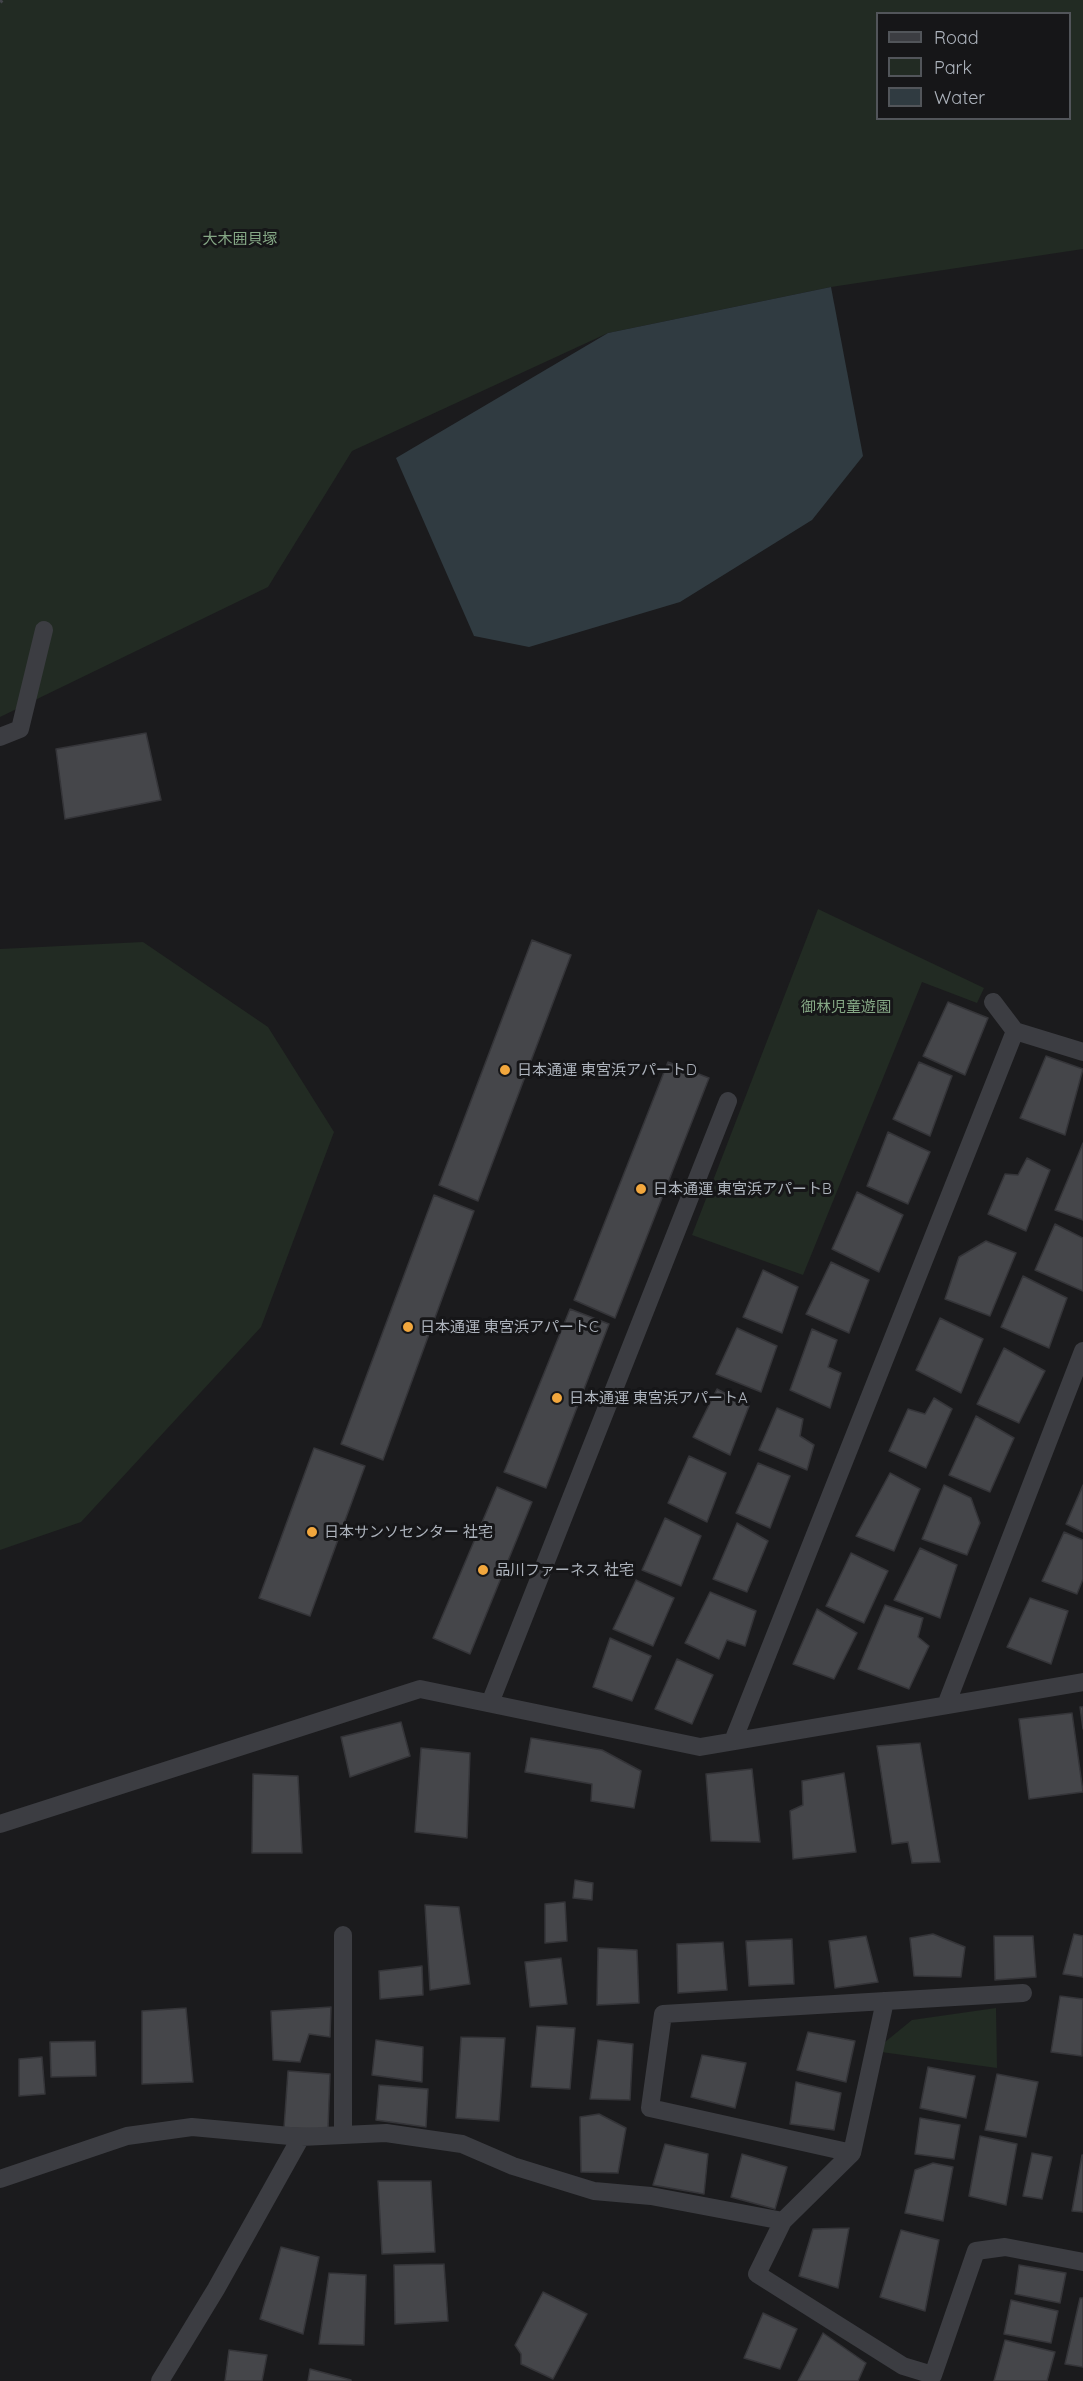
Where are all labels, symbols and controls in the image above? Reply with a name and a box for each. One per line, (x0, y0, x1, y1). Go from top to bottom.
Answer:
legend (876, 12, 1071, 120)
text: Road (934, 26, 979, 49)
text: Park (934, 56, 972, 79)
text: Water (934, 86, 985, 109)
park label: 大木囲貝塚 (203, 230, 277, 248)
park label: 御林児童遊園 (801, 998, 891, 1016)
place label: 日本通運 東宮浜アパートD (517, 1061, 697, 1079)
marker: 日本通運 東宮浜アパートD (498, 1063, 512, 1077)
place label: 日本通運 東宮浜アパートB (653, 1180, 832, 1198)
marker: 日本通運 東宮浜アパートB (634, 1182, 648, 1196)
place label: 日本通運 東宮浜アパートC (420, 1318, 599, 1336)
marker: 日本通運 東宮浜アパートC (401, 1320, 415, 1334)
place label: 日本通運 東宮浜アパートA (569, 1389, 748, 1407)
marker: 日本通運 東宮浜アパートA (550, 1391, 564, 1405)
place label: 日本サンソセンター 社宅 (324, 1523, 493, 1541)
marker: 日本サンソセンター 社宅 (305, 1525, 319, 1539)
place label: 品川ファーネス 社宅 (495, 1561, 634, 1579)
marker: 品川ファーネス 社宅 (476, 1563, 490, 1577)

